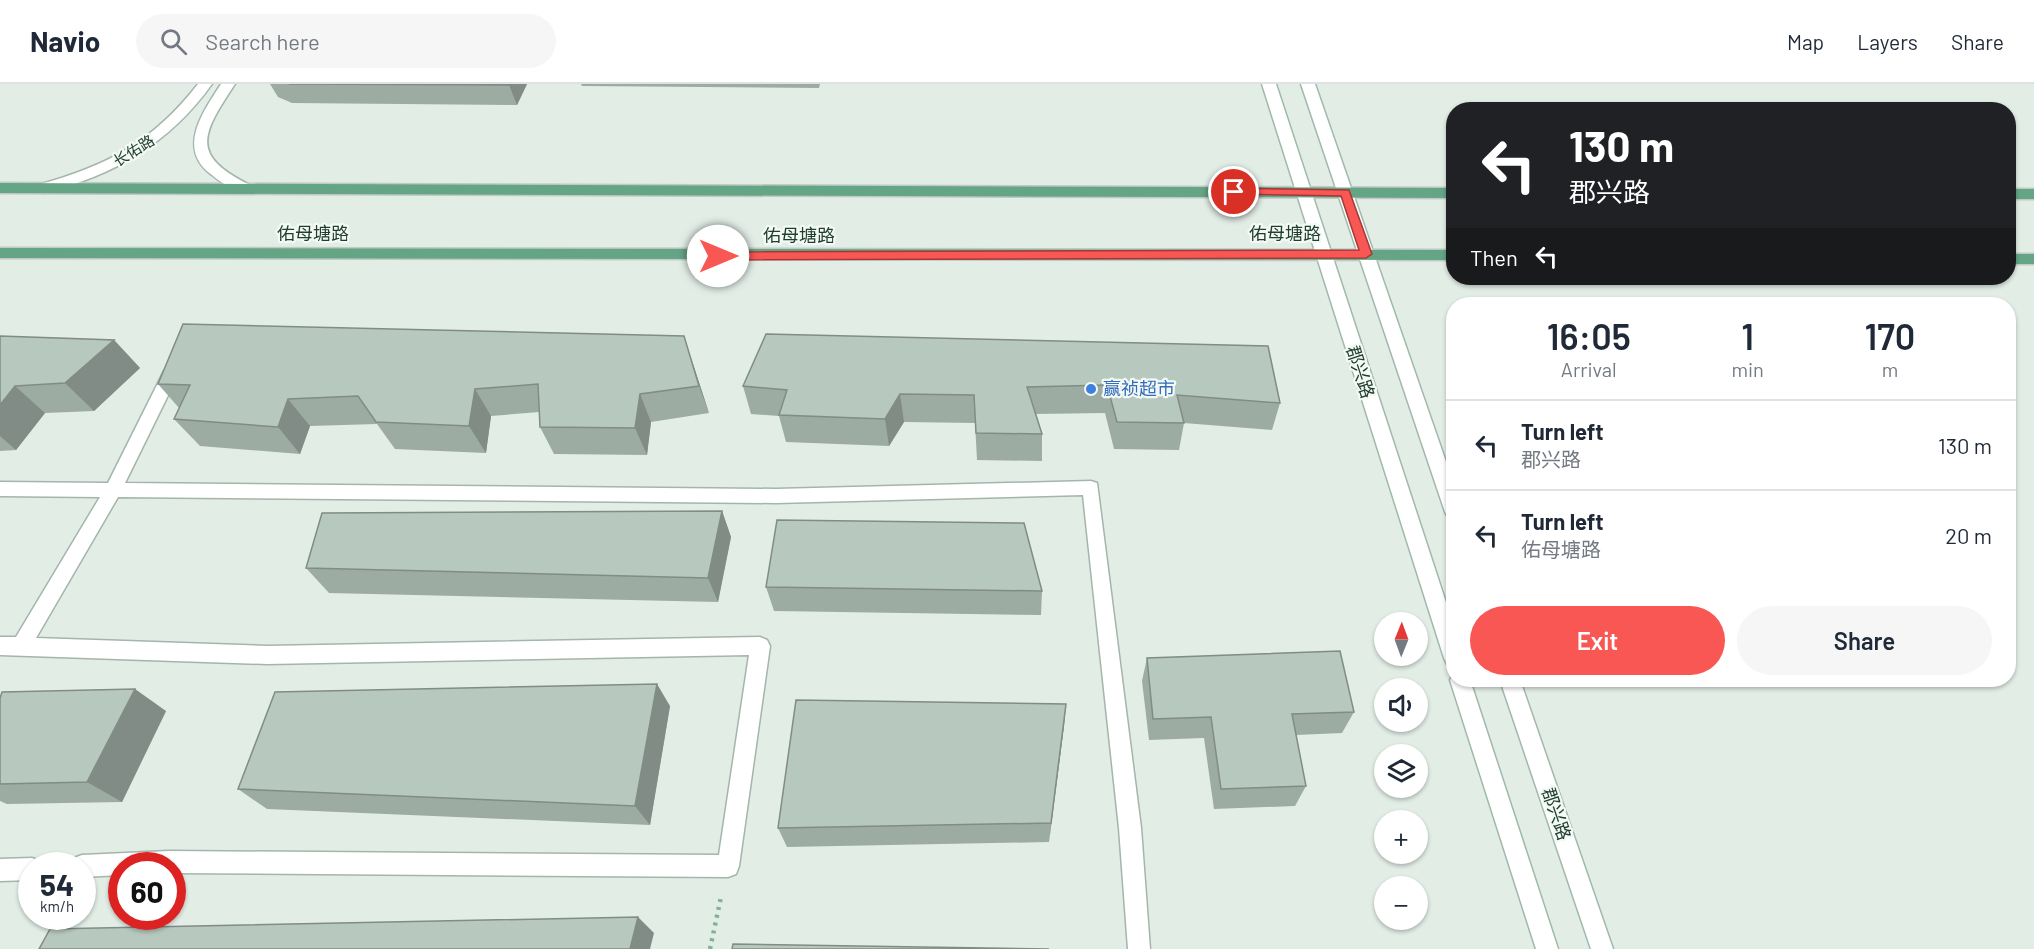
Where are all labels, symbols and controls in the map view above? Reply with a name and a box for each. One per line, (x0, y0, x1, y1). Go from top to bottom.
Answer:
search box (136, 14, 556, 68)
text: Navio (30, 24, 100, 58)
icon: search (157, 25, 190, 58)
text: Search here (205, 28, 320, 54)
text: Map (1787, 29, 1824, 54)
text: Layers (1857, 29, 1918, 54)
text: Share (1951, 29, 2004, 54)
text: 130 m (1569, 120, 1674, 170)
icon: left (1470, 126, 1548, 204)
street label: 长佑路 (110, 131, 157, 170)
pin (1208, 166, 1259, 217)
icon: arrive (1217, 175, 1250, 208)
text: 郡兴路 (1569, 175, 1650, 207)
street label: 佑母塘路 (277, 222, 349, 244)
street label: 佑母塘路 (1249, 222, 1321, 244)
position arrow (686, 224, 750, 288)
street label: 佑母塘路 (763, 224, 835, 246)
icon: left (1530, 240, 1563, 273)
text: Then (1470, 244, 1518, 270)
text: 16:05 (1547, 314, 1631, 357)
text: 1 (1741, 314, 1754, 357)
text: 170 (1865, 314, 1915, 357)
street label: 郡兴路 (1342, 343, 1380, 401)
text: Arrival (1561, 357, 1617, 381)
text: min (1731, 357, 1764, 381)
text: m (1882, 357, 1898, 381)
place label: 赢祯超市 (1103, 377, 1175, 399)
marker: 赢祯超市 (1084, 382, 1098, 396)
text: Turn left (1521, 418, 1604, 444)
icon: left (1470, 429, 1503, 462)
text: 130 m (1938, 432, 1992, 458)
text: 郡兴路 (1521, 447, 1581, 471)
text: Turn left (1521, 508, 1604, 534)
icon: left (1470, 519, 1503, 552)
text: 20 m (1945, 522, 1992, 548)
text: 佑母塘路 (1521, 537, 1601, 561)
button: Exit (1470, 606, 1725, 675)
button: Share (1737, 606, 1992, 675)
north arrow (1374, 612, 1428, 666)
map controls (1374, 612, 1428, 930)
button: sound (1374, 678, 1428, 732)
button: layers (1374, 744, 1428, 798)
street label: 郡兴路 (1538, 785, 1576, 843)
button: + (1374, 810, 1428, 864)
speed limit sign: 60 (108, 852, 186, 930)
text: 54 (40, 866, 74, 902)
button: − (1374, 876, 1428, 930)
text: km/h (40, 897, 74, 915)

